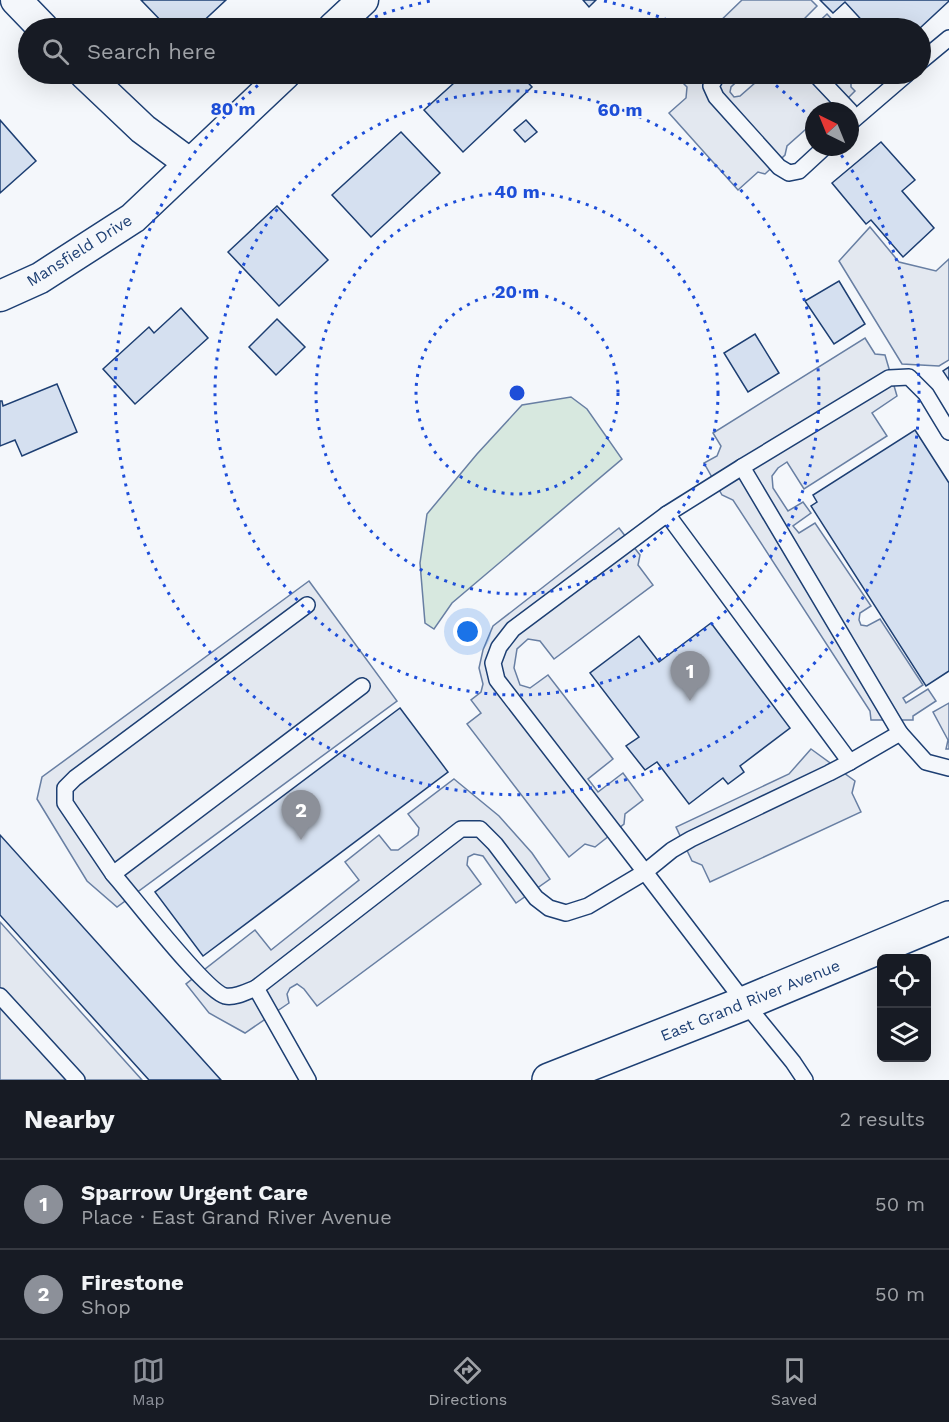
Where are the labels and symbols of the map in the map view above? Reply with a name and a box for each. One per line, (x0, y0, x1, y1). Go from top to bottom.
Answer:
text: 80 m (211, 98, 255, 119)
text: 60 m (598, 99, 642, 120)
north arrow (805, 102, 859, 156)
text: 40 m (494, 181, 540, 202)
street label: Mansfield Drive (23, 210, 136, 291)
text: 20 m (495, 281, 539, 302)
centre of rings (507, 383, 527, 403)
your location (453, 617, 482, 646)
pin: 1 (670, 652, 710, 701)
pin: 2 (282, 790, 320, 840)
street label: East Grand River Avenue (658, 956, 843, 1045)

